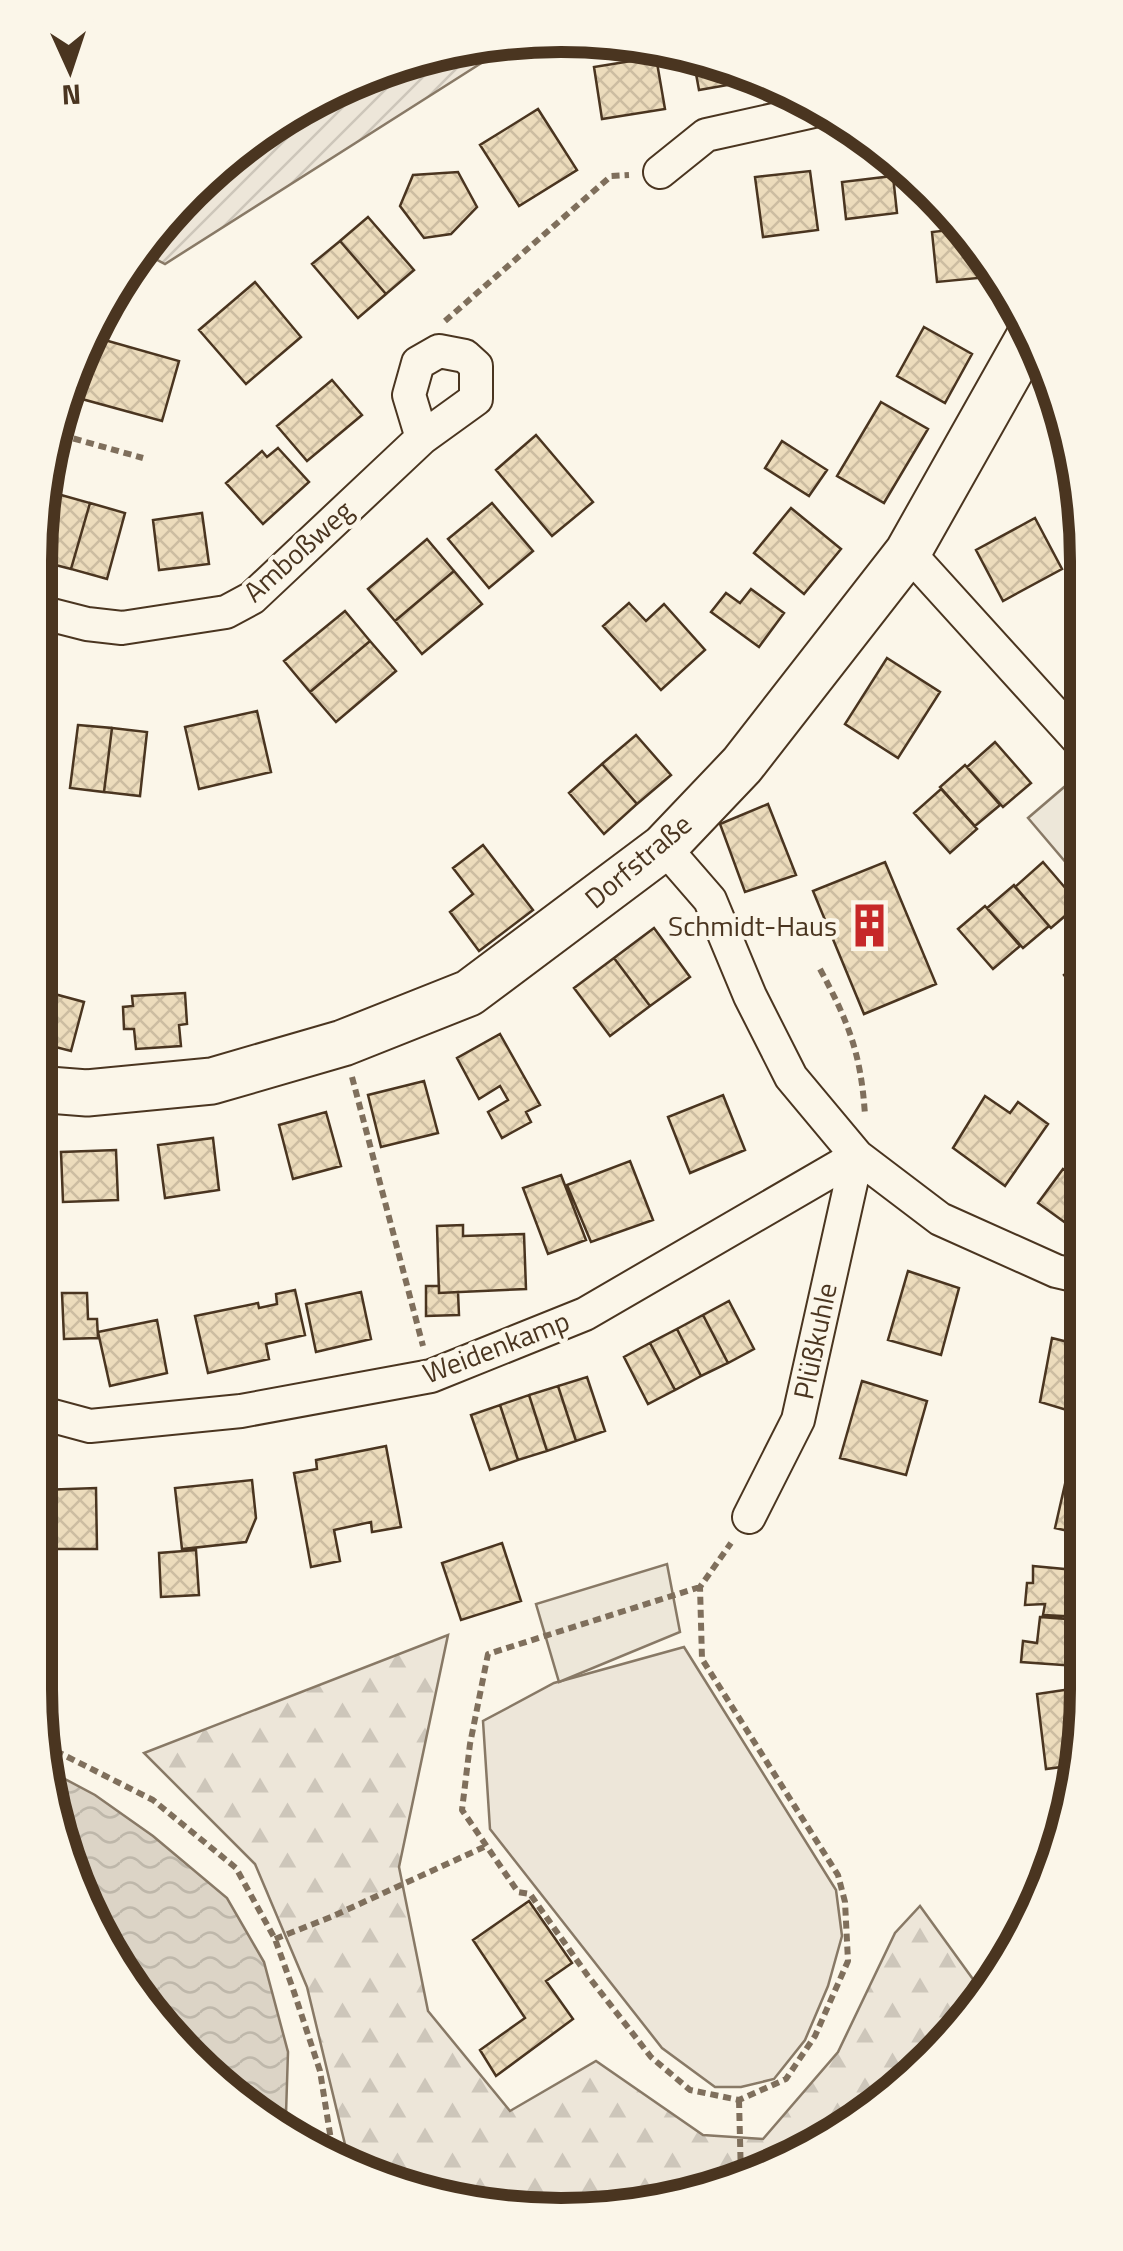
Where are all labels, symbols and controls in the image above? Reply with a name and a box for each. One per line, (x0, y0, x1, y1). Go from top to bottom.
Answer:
north arrow (20, 20, 120, 120)
text: N (61, 73, 82, 117)
street label: Amboßweg (233, 489, 362, 612)
street label: Dorfstraße (575, 803, 701, 918)
building icon: Schmidt-Haus (846, 902, 894, 950)
place label: Schmidt-Haus (668, 904, 837, 947)
street label: Plüßkuhle (781, 1279, 848, 1403)
street label: Weidenkamp (416, 1299, 575, 1394)

